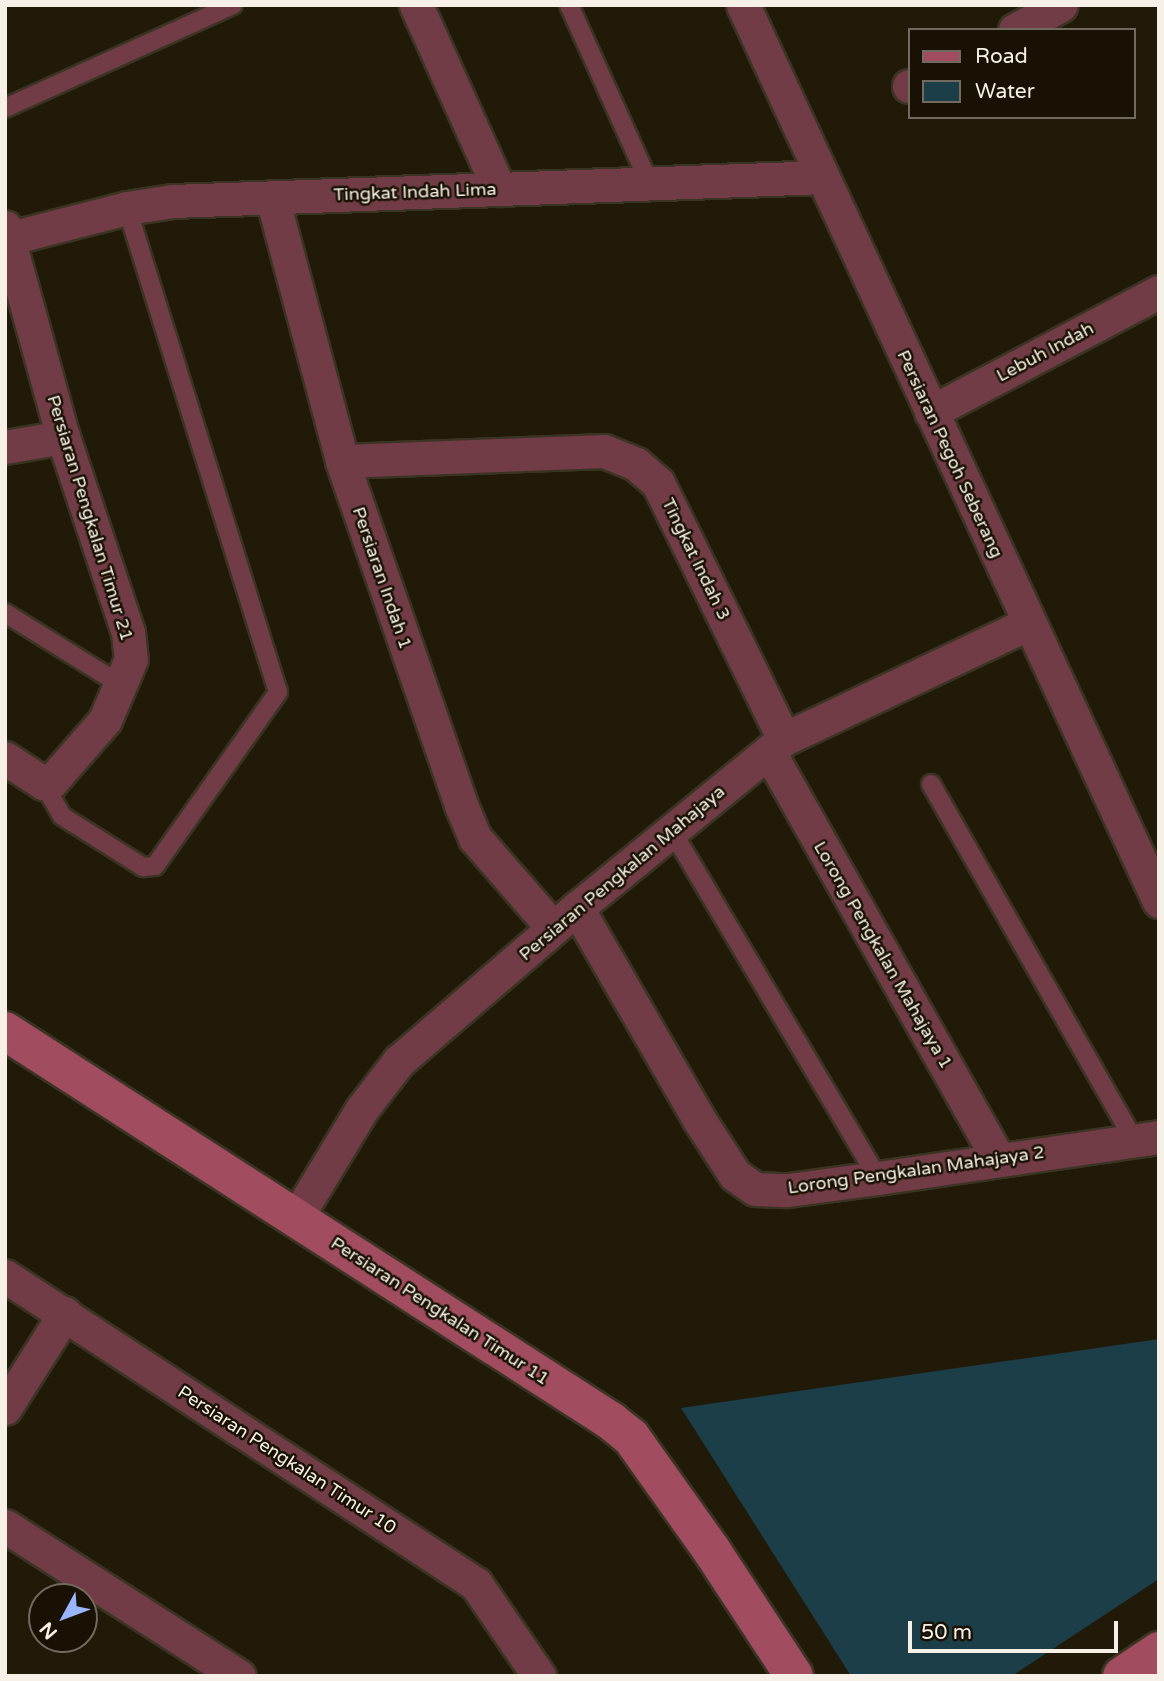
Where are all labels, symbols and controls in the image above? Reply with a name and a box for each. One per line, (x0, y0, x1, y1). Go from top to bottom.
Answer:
legend (908, 28, 1136, 119)
text: Road (975, 44, 1028, 69)
text: Water (975, 79, 1035, 104)
street label: Tingkat Indah Lima (333, 178, 497, 206)
street label: Lebuh Indah (993, 317, 1097, 387)
street label: Persiaran Pegoh Seberang (892, 347, 1008, 561)
street label: Persiaran Pengkalan Timur 21 (42, 392, 138, 644)
street label: Tingkat Indah 3 (657, 494, 735, 624)
street label: Persiaran Indah 1 (348, 504, 416, 652)
street label: Persiaran Pengkalan Mahajaya (515, 781, 729, 965)
street label: Lorong Pengkalan Mahajaya 1 (809, 837, 957, 1073)
street label: Lorong Pengkalan Mahajaya 2 (786, 1141, 1046, 1199)
street label: Persiaran Pengkalan Timur 11 (327, 1232, 553, 1390)
street label: Persiaran Pengkalan Timur 10 (174, 1381, 400, 1539)
north arrow (28, 1583, 98, 1653)
scale bar (912, 1608, 1122, 1652)
text: N (35, 1617, 62, 1643)
text: 50 m (921, 1620, 972, 1645)

